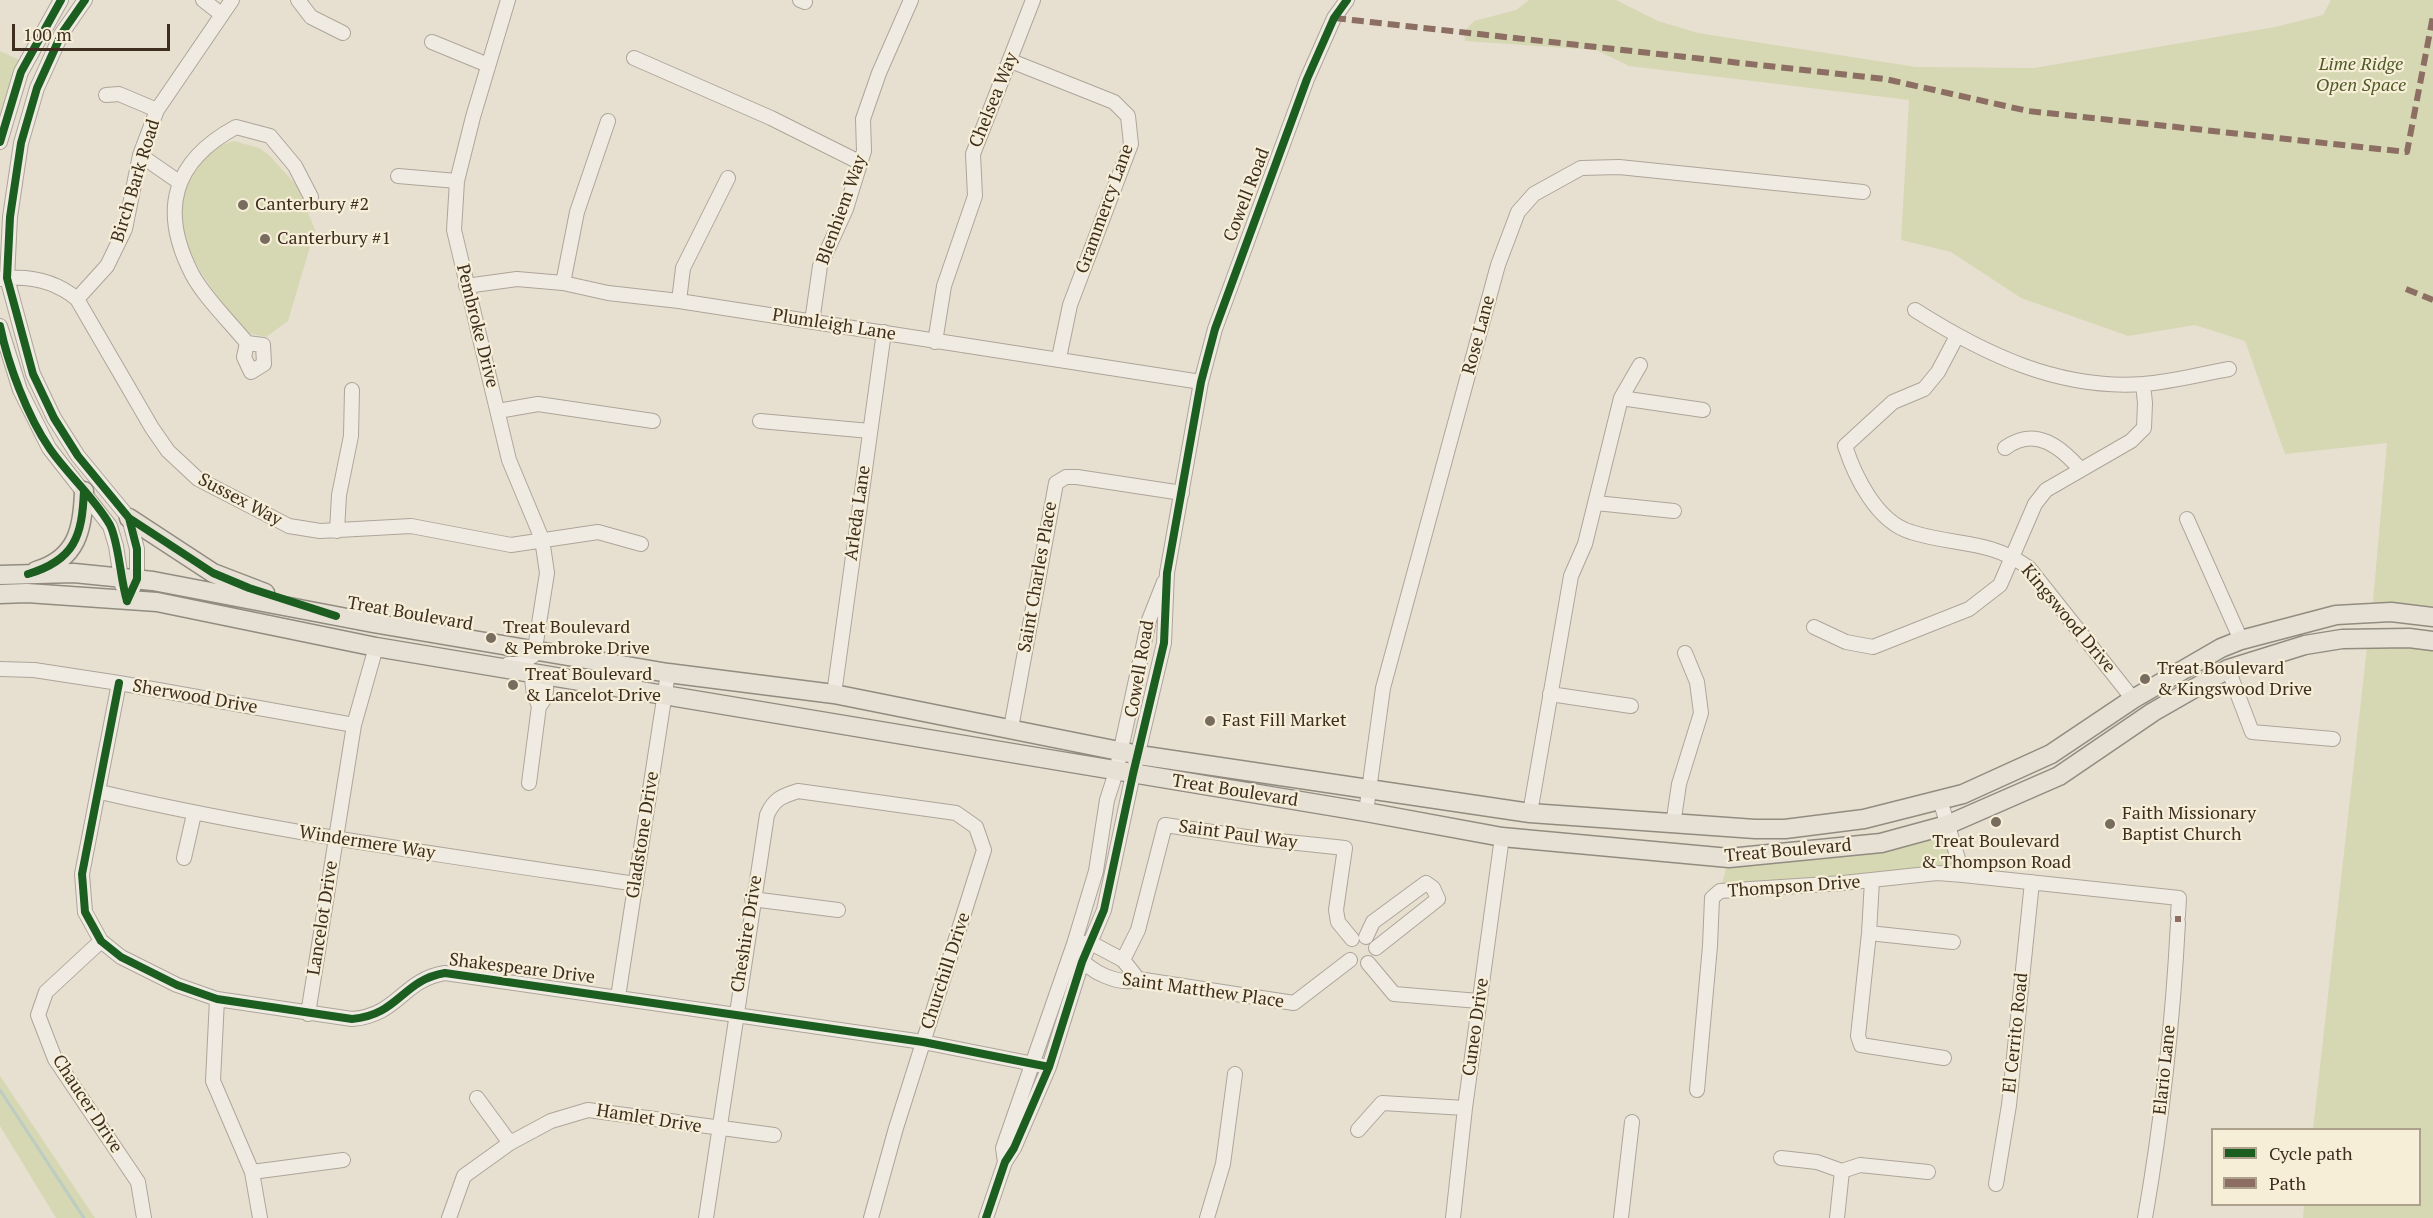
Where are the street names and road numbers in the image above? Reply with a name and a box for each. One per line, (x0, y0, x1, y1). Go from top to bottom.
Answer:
street label: Chelsea Way (965, 49, 1023, 151)
street label: Birch Bark Road (107, 117, 165, 245)
street label: Grammercy Lane (1072, 141, 1138, 277)
street label: Cowell Road (1219, 145, 1275, 245)
street label: Blenhiem Way (812, 152, 872, 268)
street label: Pembroke Drive (451, 262, 503, 390)
street label: Rose Lane (1458, 293, 1500, 377)
street label: Plumleigh Lane (771, 305, 897, 345)
street label: Arleda Lane (841, 464, 875, 562)
street label: Sussex Way (194, 469, 286, 531)
street label: Saint Charles Place (1014, 500, 1062, 654)
street label: Kingswood Drive (2016, 560, 2120, 678)
street label: Treat Boulevard (345, 592, 475, 636)
street label: Cowell Road (1121, 619, 1159, 719)
street label: Sherwood Drive (131, 675, 259, 719)
street label: Gladstone Drive (622, 770, 664, 900)
street label: Treat Boulevard (1170, 770, 1300, 812)
street label: Saint Paul Way (1177, 816, 1299, 854)
street label: Windermere Way (297, 822, 437, 864)
street label: Treat Boulevard (1724, 835, 1852, 867)
street label: Lancelot Drive (303, 859, 343, 977)
street label: Thompson Drive (1727, 872, 1861, 902)
street label: Cheshire Drive (727, 874, 767, 994)
street label: Churchill Drive (917, 910, 975, 1032)
street label: Shakespeare Drive (448, 949, 596, 989)
street label: Saint Matthew Place (1121, 969, 1285, 1013)
street label: El Cerrito Road (1999, 972, 2033, 1094)
street label: Cuneo Drive (1458, 977, 1494, 1077)
street label: Elario Lane (2150, 1024, 2180, 1116)
street label: Chaucer Drive (47, 1051, 127, 1157)
street label: Hamlet Drive (595, 1100, 703, 1138)

